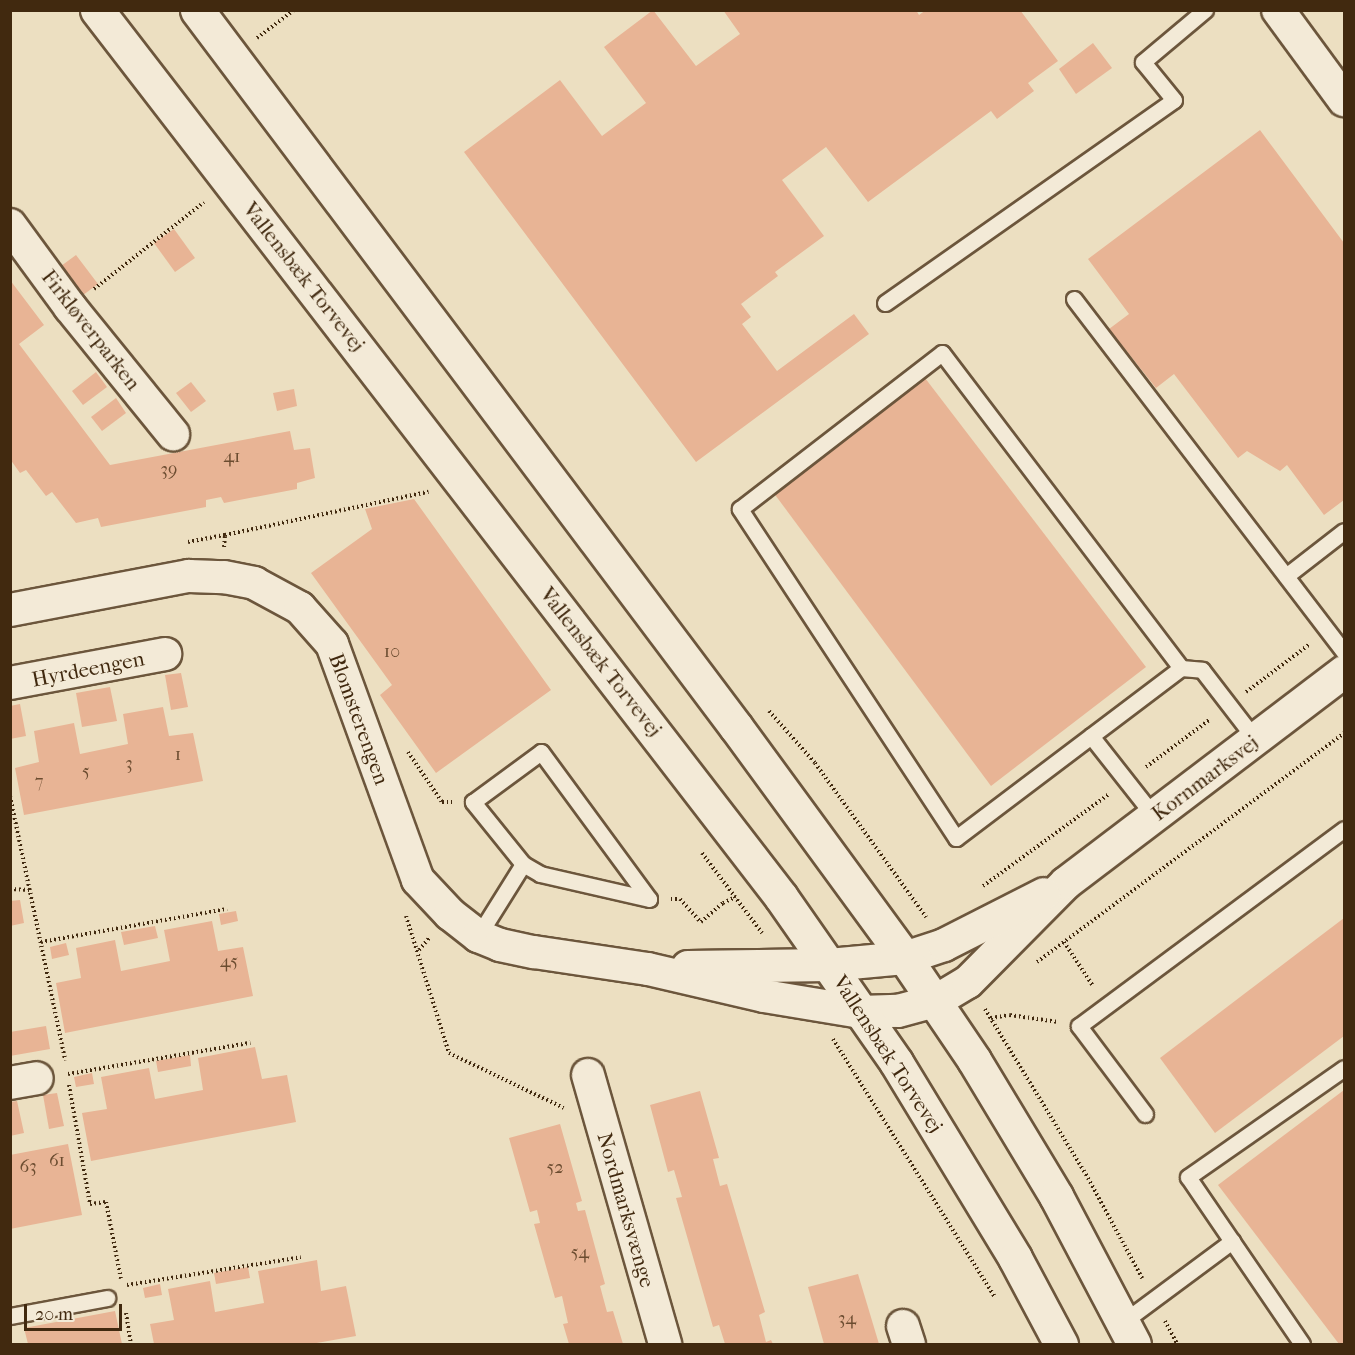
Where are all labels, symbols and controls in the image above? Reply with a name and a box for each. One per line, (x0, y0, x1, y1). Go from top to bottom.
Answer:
street label: Vallensbæk Torvevej (238, 197, 370, 357)
street label: Firkløverparken (36, 265, 146, 395)
house number: 41 (223, 446, 241, 468)
house number: 39 (161, 459, 177, 481)
street label: Vallensbæk Torvevej (535, 582, 667, 742)
house number: 10 (384, 641, 400, 663)
street label: Hyrdeengen (30, 646, 146, 692)
street label: Blomsterengen (324, 650, 394, 788)
street label: Kornmarksvej (1147, 730, 1263, 826)
house number: 1 (175, 744, 181, 766)
house number: 3 (125, 753, 133, 775)
house number: 5 (82, 761, 90, 783)
house number: 7 (35, 771, 43, 793)
house number: 45 (220, 951, 238, 973)
street label: Vallensbæk Torvevej (828, 970, 948, 1138)
street label: Nordmarksvænge (592, 1130, 660, 1290)
house number: 61 (49, 1150, 65, 1172)
house number: 63 (19, 1156, 37, 1178)
house number: 52 (546, 1157, 564, 1179)
house number: 54 (571, 1242, 589, 1264)
scale bar (27, 1292, 124, 1330)
text: 20 m (35, 1304, 73, 1325)
house number: 34 (838, 1308, 856, 1330)

